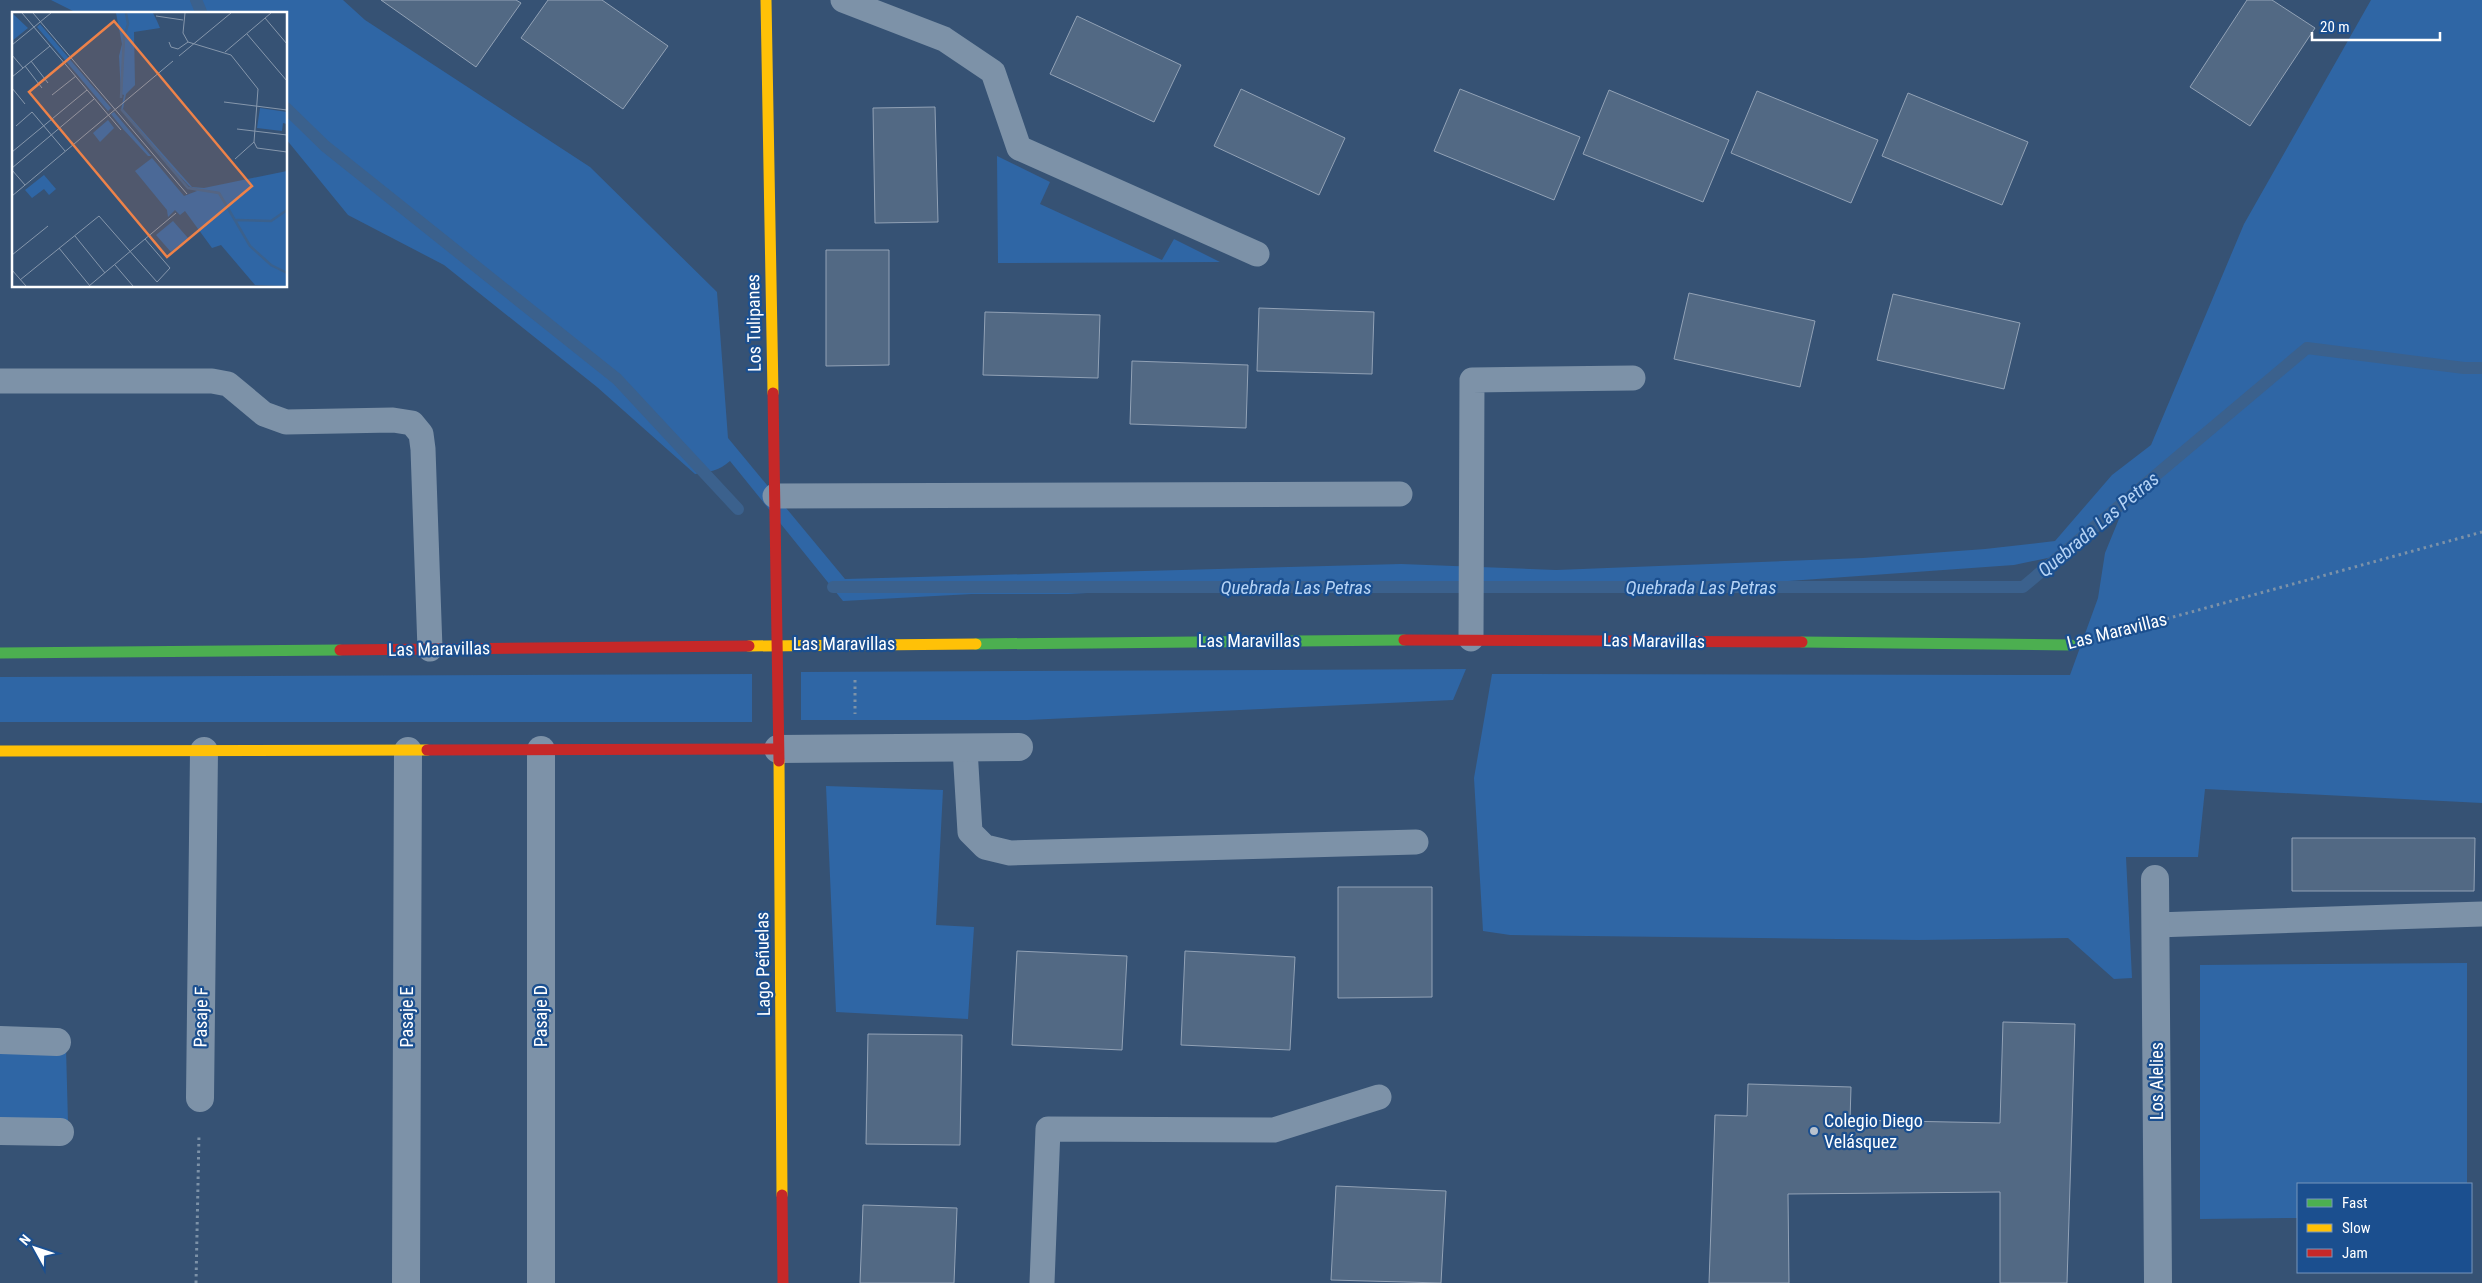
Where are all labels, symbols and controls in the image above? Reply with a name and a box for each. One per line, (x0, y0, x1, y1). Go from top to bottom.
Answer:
scale bar (2312, 10, 2440, 42)
inset map (12, 12, 288, 288)
text: 20 m (2320, 18, 2350, 36)
street label: Los Tulipanes (742, 274, 765, 372)
water label: Quebrada Las Petras (2033, 467, 2164, 582)
water label: Quebrada Las Petras (1220, 576, 1372, 599)
water label: Quebrada Las Petras (1625, 576, 1777, 599)
street label: Las Maravillas (2065, 608, 2169, 653)
street label: Las Maravillas (1603, 629, 1705, 652)
street label: Las Maravillas (1198, 630, 1300, 651)
street label: Las Maravillas (793, 633, 895, 654)
street label: Las Maravillas (388, 637, 490, 660)
street label: Lago Peñuelas (751, 912, 774, 1016)
street label: Pasaje D (530, 985, 551, 1047)
street label: Pasaje F (189, 986, 212, 1047)
street label: Pasaje E (396, 987, 417, 1047)
street label: Los Alelies (2146, 1042, 2167, 1120)
place label: Colegio Diego Velásquez (1824, 1110, 1923, 1152)
marker: Colegio Diego Velásquez (1808, 1125, 1820, 1137)
legend (2297, 1183, 2472, 1273)
text: Fast (2342, 1194, 2367, 1212)
text: Slow (2342, 1219, 2371, 1237)
north arrow (10, 1223, 60, 1273)
text: N (16, 1231, 34, 1248)
text: Jam (2342, 1244, 2368, 1262)

